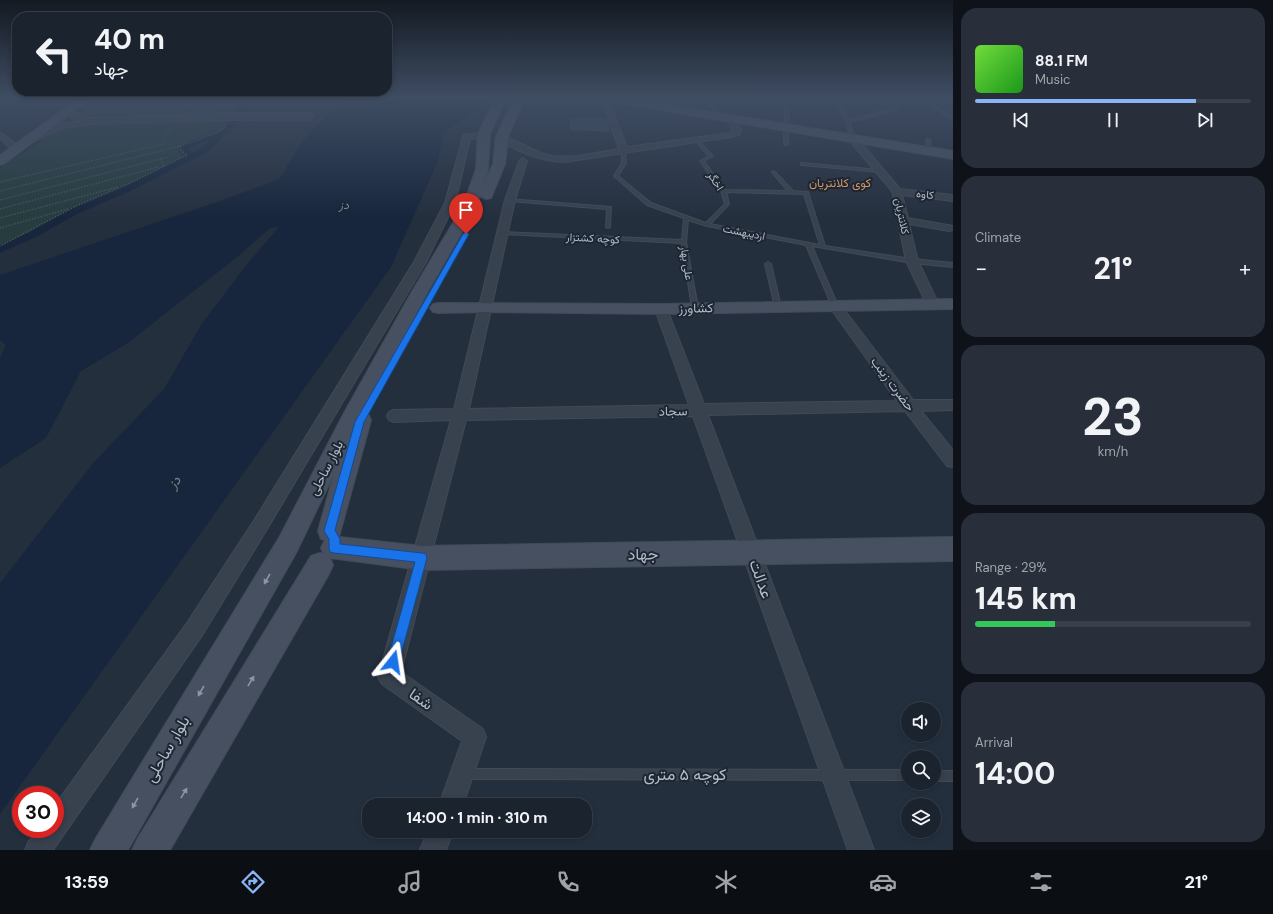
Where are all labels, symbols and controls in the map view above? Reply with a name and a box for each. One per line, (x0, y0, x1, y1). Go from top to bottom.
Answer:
text: 40 m (94, 21, 165, 58)
icon: left (28, 28, 80, 80)
text: 88.1 FM (1035, 51, 1088, 71)
text: جهاد (94, 57, 128, 81)
text: Music (1035, 71, 1070, 88)
icon: previous (1010, 109, 1032, 131)
icon: pause (1102, 109, 1124, 131)
icon: next (1194, 109, 1216, 131)
street label: اخگر (704, 168, 727, 193)
district label: کوی کلانتریان (809, 175, 871, 191)
street label: کاوه (915, 186, 935, 202)
pin (449, 193, 483, 234)
water label: دز (338, 197, 349, 213)
street label: کلانتریان (891, 197, 913, 235)
icon: arrive (455, 199, 477, 221)
street label: اردیبهشت (722, 221, 766, 243)
text: Climate (975, 229, 1021, 246)
street label: کوچه کشتزار (565, 230, 620, 247)
street label: علی بهار (677, 244, 697, 281)
text: 21° (1093, 249, 1133, 288)
text: − (975, 254, 987, 283)
text: + (1239, 254, 1251, 283)
street label: کشاورز (678, 299, 714, 317)
street label: حضرت زینب (867, 353, 919, 415)
text: 23 (1082, 383, 1144, 451)
street label: سجاد (658, 402, 688, 420)
street label: بلوار ساحلی (305, 437, 347, 498)
text: km/h (1098, 443, 1128, 460)
water label: دز (163, 472, 185, 493)
street label: جهاد (628, 543, 659, 565)
street label: عدالت (744, 557, 778, 601)
text: Range · 29% (975, 559, 1047, 576)
one-way arrow (263, 573, 270, 585)
text: 145 km (975, 579, 1077, 618)
position arrow (372, 641, 414, 683)
one-way arrow (247, 676, 255, 686)
street label: شفا (405, 683, 437, 715)
one-way arrow (198, 685, 205, 697)
map controls (901, 702, 941, 838)
button: sound (901, 702, 941, 742)
street label: بلوار ساحلی (140, 712, 194, 786)
text: Arrival (975, 734, 1013, 751)
button: search (901, 750, 941, 790)
text: 14:00 (975, 754, 1055, 793)
street label: کوچه ۵ متری (644, 764, 726, 786)
speed limit sign: 30 (12, 786, 64, 838)
one-way arrow (180, 788, 188, 798)
one-way arrow (132, 797, 139, 809)
button: layers (901, 798, 941, 838)
text: 14:00 · 1 min · 310 m (407, 808, 547, 828)
icon: directions (239, 868, 267, 896)
icon: music (396, 868, 424, 896)
icon: phone (554, 868, 582, 896)
icon: climate (712, 868, 740, 896)
icon: car (869, 868, 897, 896)
icon: filters (1027, 868, 1055, 896)
text: 13:59 (65, 870, 109, 894)
text: 21° (1185, 870, 1208, 894)

